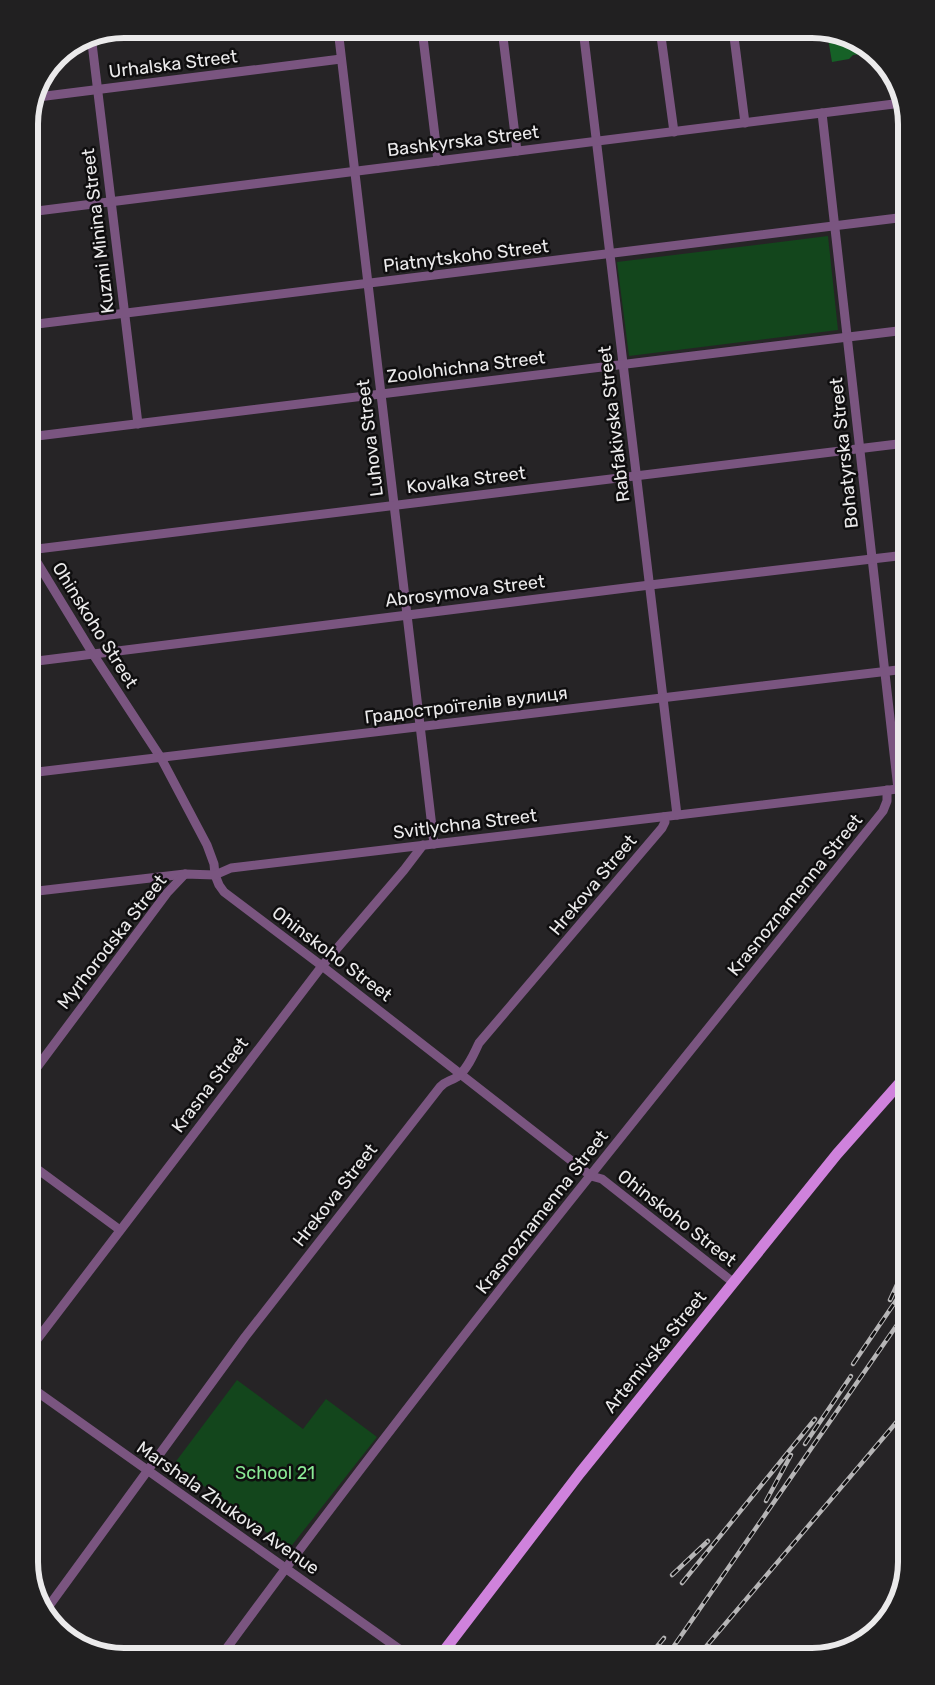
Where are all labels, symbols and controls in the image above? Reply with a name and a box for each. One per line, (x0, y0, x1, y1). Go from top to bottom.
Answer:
street label: Urhalska Street (107, 45, 239, 83)
street label: Bashkyrska Street (386, 121, 540, 161)
street label: Kuzmi Minina Street (77, 147, 119, 315)
street label: Piatnytskoho Street (382, 235, 550, 277)
street label: Rabfakivska Street (594, 345, 634, 503)
street label: Zoolohichna Street (386, 346, 546, 388)
street label: Bohatyrska Street (825, 376, 863, 530)
street label: Luhova Street (352, 378, 388, 498)
street label: Kovalka Street (405, 462, 527, 498)
street label: Ohinskoho Street (47, 558, 143, 692)
street label: Abrosymova Street (384, 570, 546, 612)
street label: Градостроїтелiв вулиця (363, 682, 569, 728)
street label: Svitlychna Street (392, 804, 538, 844)
street label: Krasnoznamenna Street (723, 810, 867, 980)
street label: Hrekova Street (545, 830, 641, 940)
street label: Myrhorodska Street (53, 870, 171, 1014)
street label: Ohinskoho Street (268, 902, 396, 1006)
street label: Krasna Street (167, 1033, 253, 1137)
street label: Krasnoznamenna Street (471, 1126, 613, 1298)
street label: Hrekova Street (288, 1139, 382, 1251)
street label: Ohinskoho Street (613, 1165, 741, 1271)
street label: Artemivska Street (599, 1287, 711, 1417)
street label: Marshala Zhukova Avenue (132, 1437, 324, 1579)
park label: School 21 (235, 1462, 315, 1484)

